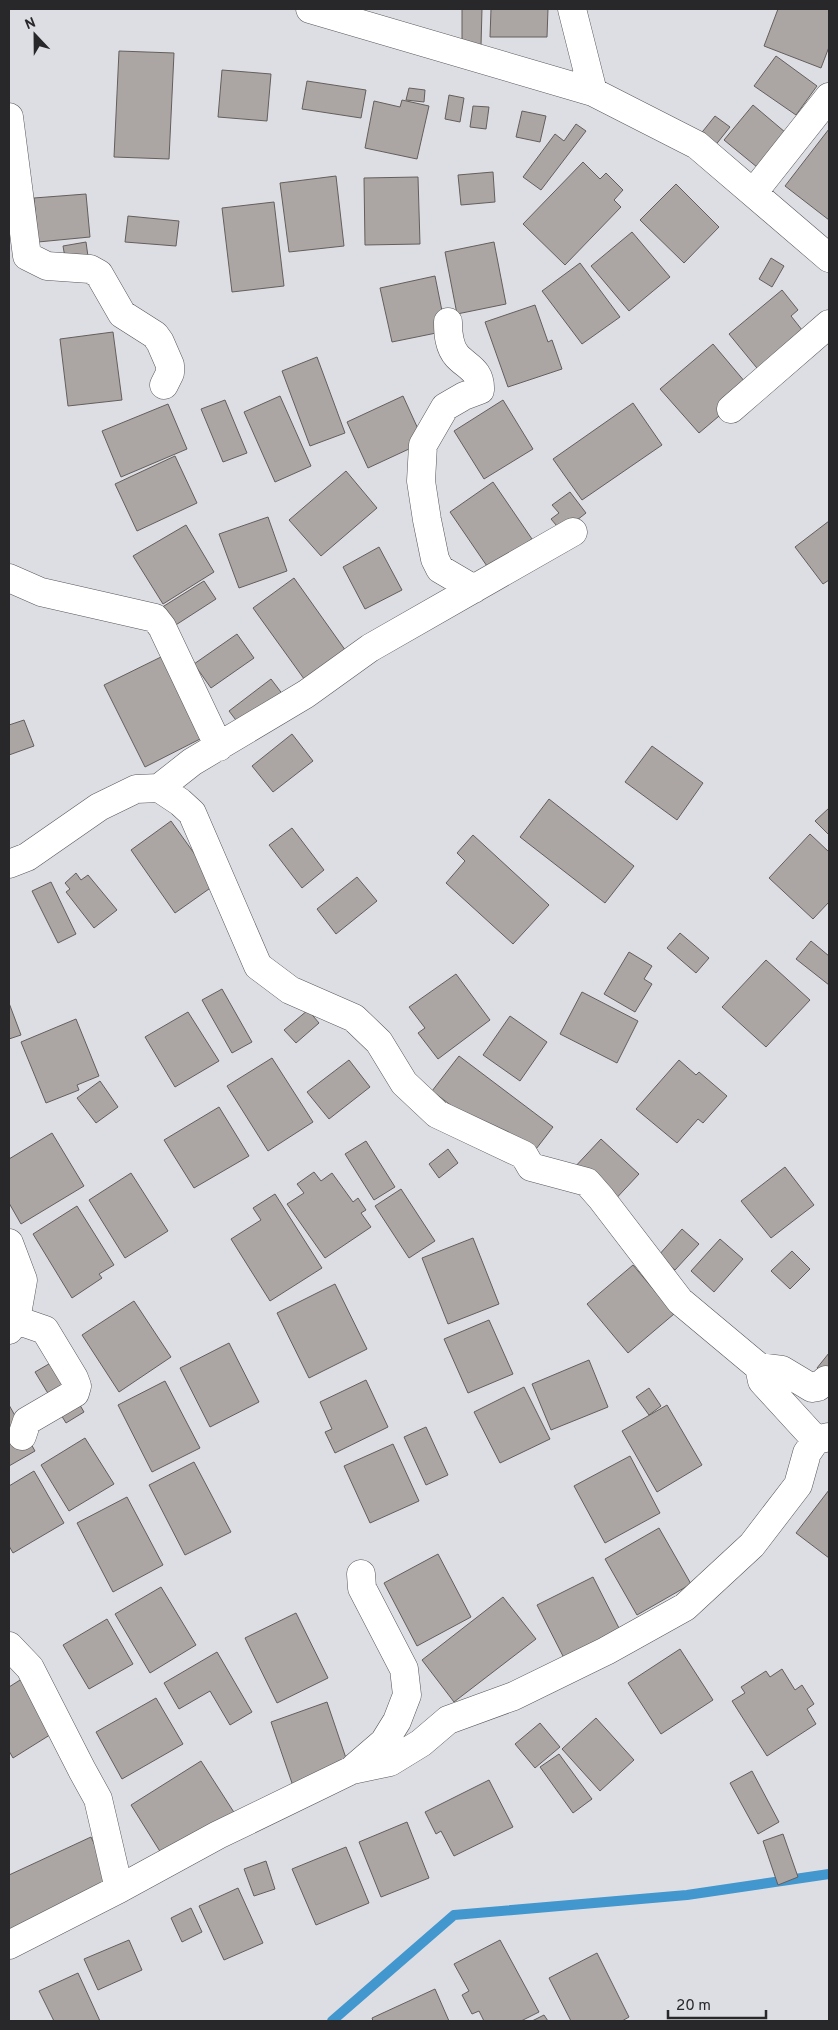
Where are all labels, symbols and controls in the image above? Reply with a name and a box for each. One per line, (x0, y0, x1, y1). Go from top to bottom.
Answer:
north arrow (10, 10, 60, 60)
text: N (23, 15, 39, 34)
scale bar (668, 1988, 766, 2020)
text: 20 m (676, 1997, 711, 2016)

